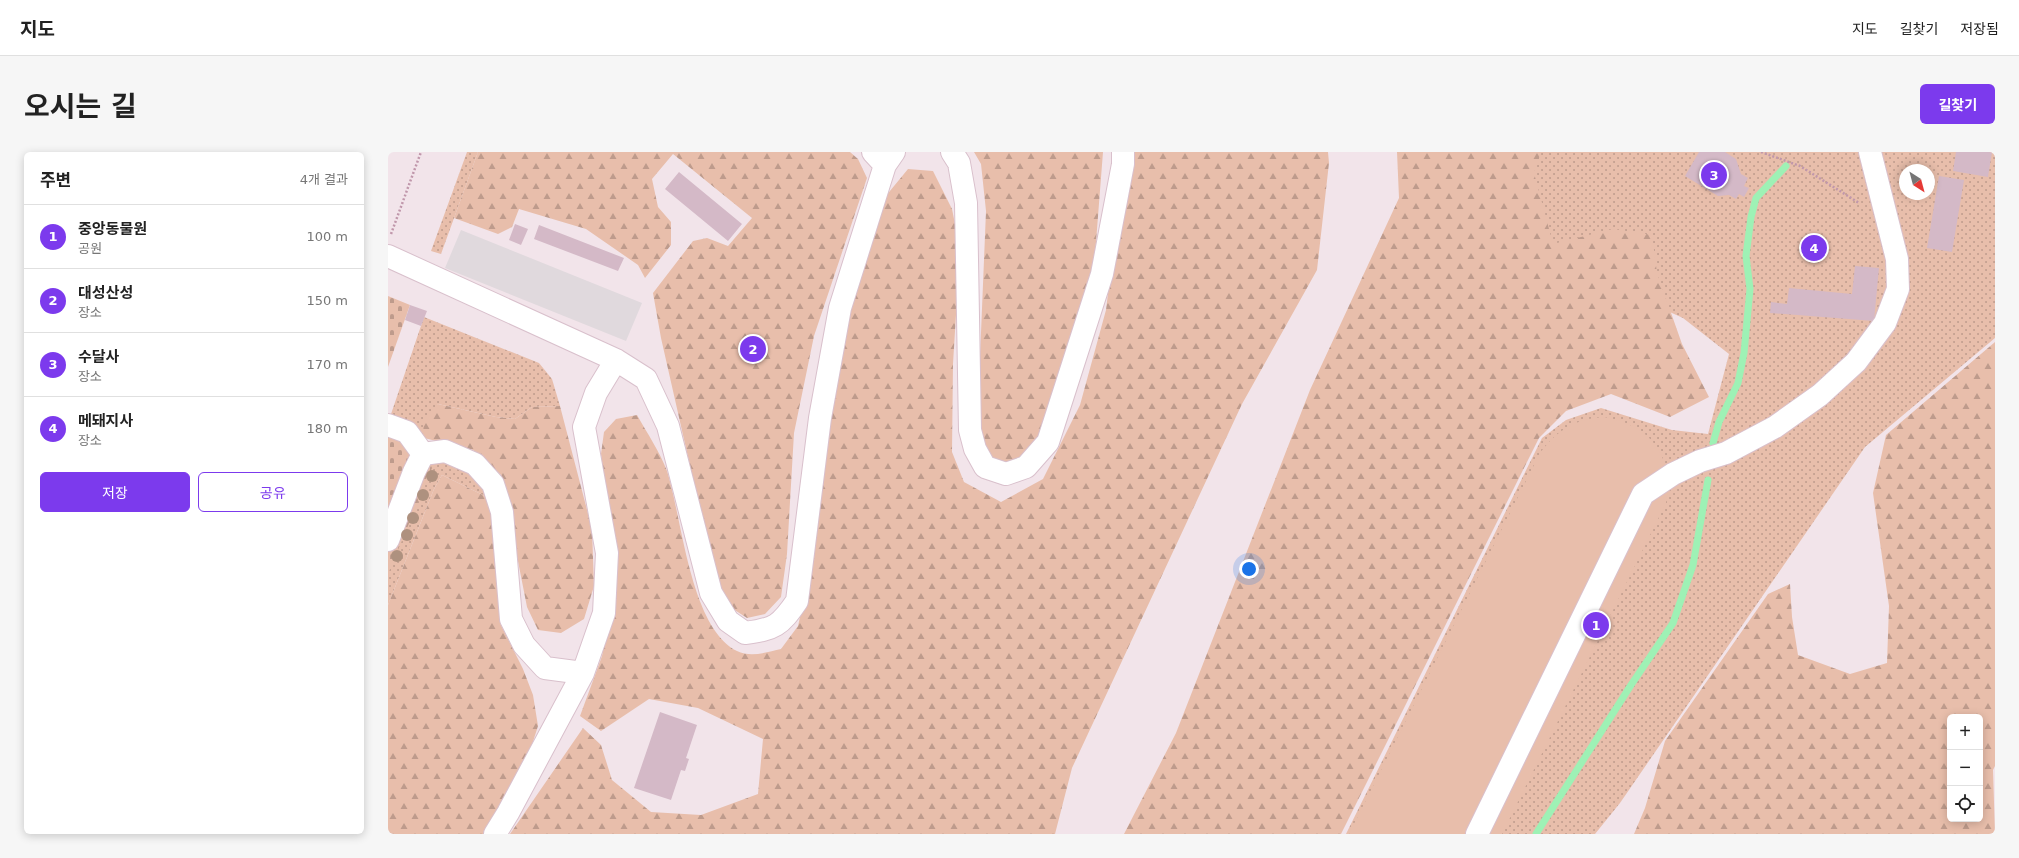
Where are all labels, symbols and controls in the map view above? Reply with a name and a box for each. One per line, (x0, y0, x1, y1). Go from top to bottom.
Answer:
text: 지도 (20, 18, 55, 40)
text: 지도 (1852, 21, 1878, 37)
text: 길찾기 (1900, 21, 1938, 37)
text: 저장됨 (1960, 21, 1999, 37)
button: 길찾기 (1920, 84, 1995, 124)
text: 오시는 길 (24, 90, 137, 123)
pin: 3 (1701, 160, 1727, 190)
north arrow (1899, 164, 1935, 200)
text: 주변 (40, 170, 71, 190)
text: 4개 결과 (300, 172, 348, 187)
text: 중앙동물원 (78, 220, 147, 238)
text: 1 (48, 229, 58, 244)
text: 100 m (306, 229, 348, 244)
pin: 4 (1801, 233, 1827, 263)
text: 공원 (78, 241, 102, 256)
text: 대성산성 (78, 284, 133, 302)
text: 2 (48, 293, 58, 308)
text: 150 m (306, 293, 348, 308)
text: 장소 (78, 305, 102, 320)
pin: 2 (740, 334, 766, 364)
text: 수달사 (78, 348, 119, 366)
text: 3 (48, 357, 58, 372)
text: 170 m (306, 357, 348, 372)
text: 장소 (78, 369, 102, 384)
text: 메돼지사 (78, 412, 133, 430)
text: 4 (48, 421, 58, 436)
text: 180 m (306, 421, 348, 436)
text: 장소 (78, 433, 102, 448)
button: 저장 (40, 472, 190, 512)
button: 공유 (198, 472, 348, 512)
your location (1239, 559, 1259, 579)
pin: 1 (1583, 610, 1609, 640)
map controls (1947, 714, 1983, 822)
button: + (1947, 714, 1983, 750)
button: − (1947, 750, 1983, 786)
button: locate (1947, 786, 1983, 822)

